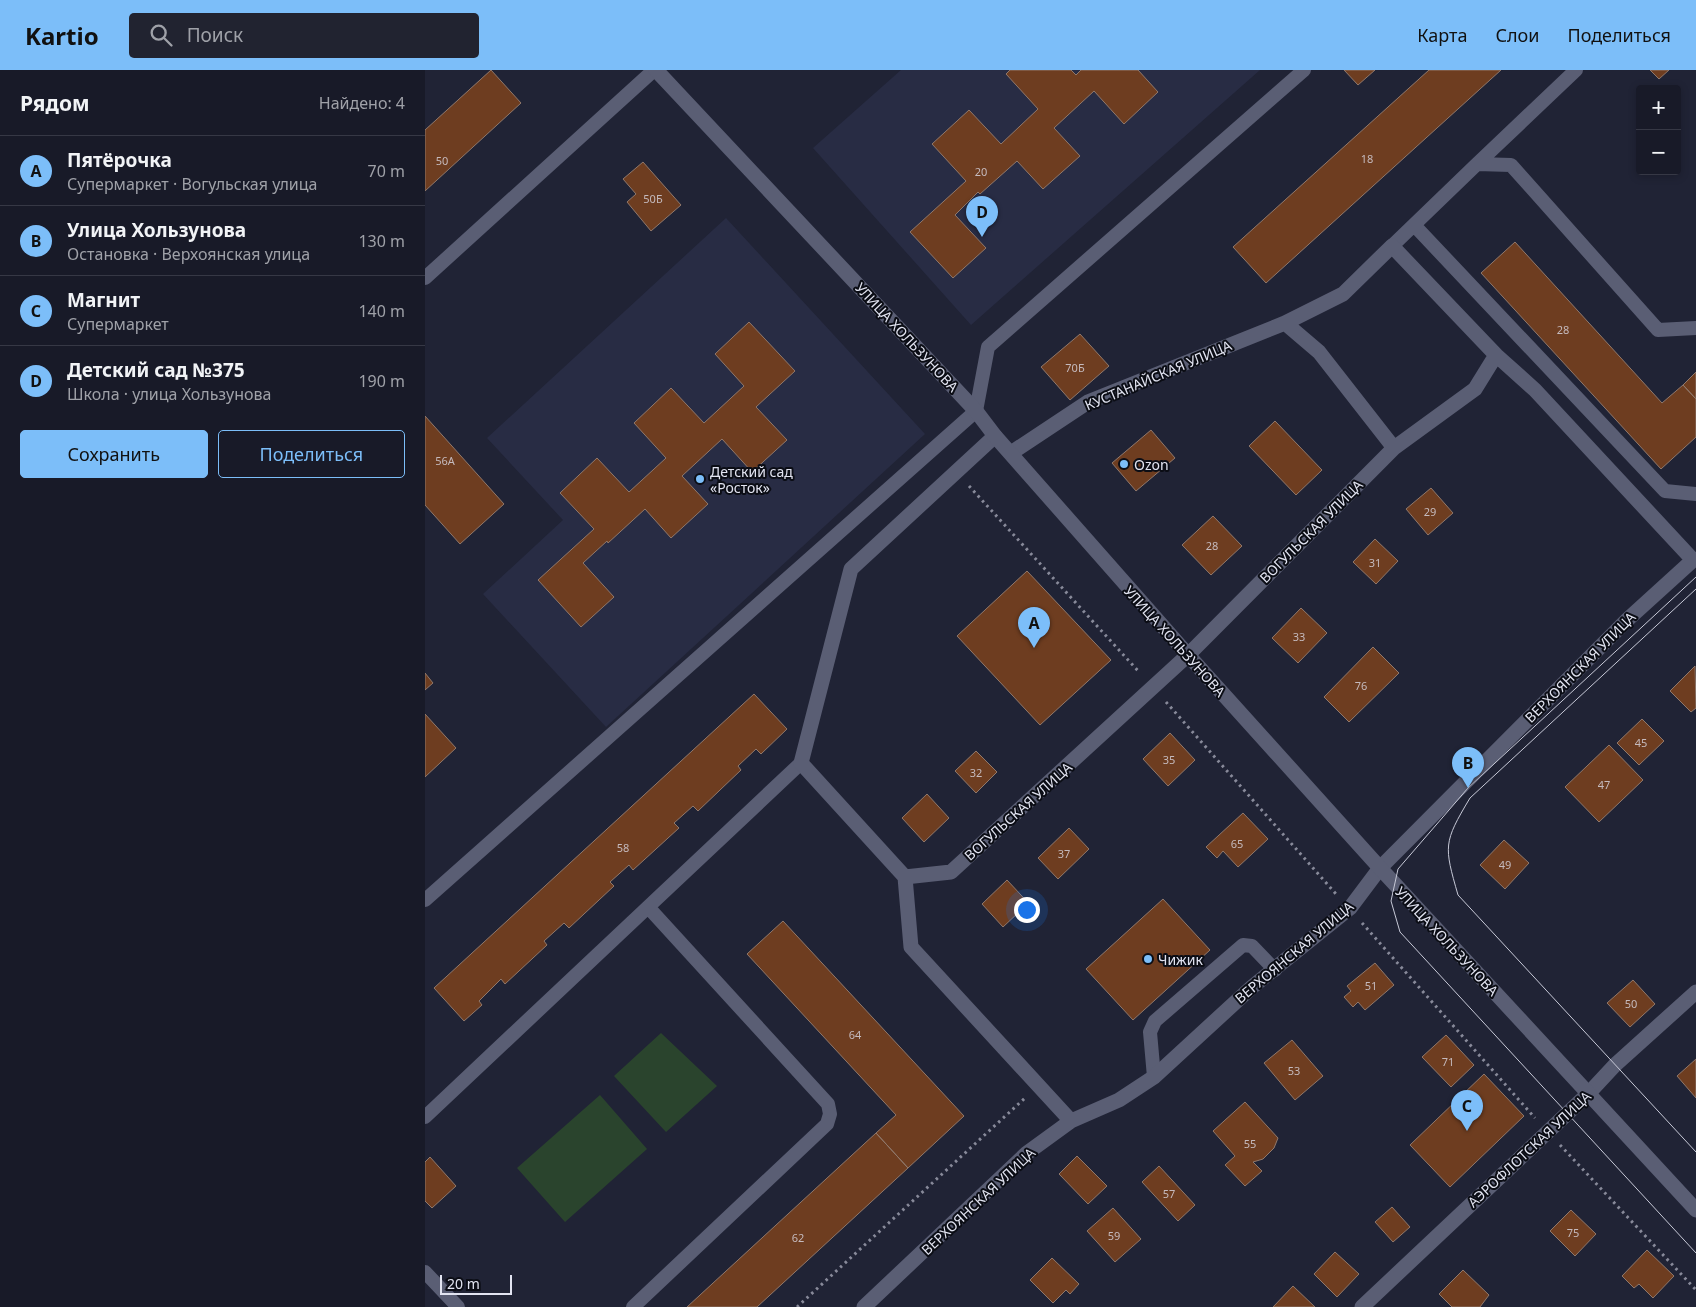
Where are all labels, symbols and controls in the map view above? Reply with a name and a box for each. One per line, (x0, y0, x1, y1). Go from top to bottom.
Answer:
search box (129, 13, 479, 58)
text: Kartio (25, 19, 99, 52)
icon: search (147, 21, 175, 49)
text: Поиск (187, 22, 243, 48)
text: Карта (1417, 23, 1467, 47)
text: Слои (1495, 23, 1539, 47)
text: Поделиться (1567, 23, 1671, 47)
map controls (1636, 85, 1681, 175)
button: + (1636, 85, 1681, 130)
text: Рядом (20, 89, 90, 117)
text: Найдено: 4 (319, 92, 405, 114)
button: − (1636, 130, 1681, 175)
text: Пятёрочка (67, 147, 172, 173)
house number: 18 (1361, 151, 1373, 166)
house number: 50 (436, 153, 448, 168)
text: A (30, 160, 42, 182)
text: 70 m (368, 160, 405, 182)
house number: 20 (975, 164, 987, 179)
text: Супермаркет · Вогульская улица (67, 173, 318, 195)
house number: 50Б (643, 191, 663, 206)
pin: D (966, 196, 998, 237)
text: Улица Хользунова (67, 217, 246, 243)
text: B (31, 230, 41, 252)
text: 130 m (358, 230, 405, 252)
text: Остановка · Верхоянская улица (67, 243, 310, 265)
street label: УЛИЦА ХОЛЬЗУНОВА (851, 278, 963, 396)
text: Магнит (67, 287, 140, 313)
text: C (31, 300, 41, 322)
text: 140 m (358, 300, 405, 322)
text: Супермаркет (67, 313, 169, 335)
house number: 28 (1557, 322, 1569, 337)
street label: КУСТАНАЙСКАЯ УЛИЦА (1082, 335, 1234, 415)
text: Детский сад №375 (67, 357, 245, 383)
house number: 70Б (1065, 360, 1085, 375)
text: D (30, 370, 42, 392)
text: 190 m (358, 370, 405, 392)
text: Школа · улица Хользунова (67, 383, 271, 405)
button: Сохранить (20, 430, 208, 478)
button: Поделиться (218, 430, 405, 478)
house number: 56А (435, 453, 456, 468)
place label: Ozon (1134, 455, 1169, 474)
marker: Ozon (1118, 458, 1130, 470)
place label: Детский сад «Росток» (710, 462, 793, 497)
marker: Детский сад «Росток» (694, 473, 706, 485)
street label: ВОГУЛЬСКАЯ УЛИЦА (1255, 475, 1367, 587)
house number: 29 (1424, 504, 1436, 519)
house number: 28 (1206, 538, 1218, 553)
house number: 31 (1369, 555, 1381, 570)
street label: УЛИЦА ХОЛЬЗУНОВА (1120, 581, 1230, 701)
pin: A (1018, 607, 1050, 648)
street label: ВЕРХОЯНСКАЯ УЛИЦА (1521, 607, 1640, 726)
house number: 33 (1293, 629, 1305, 644)
house number: 76 (1355, 678, 1367, 693)
house number: 45 (1635, 735, 1647, 750)
pin: B (1452, 747, 1484, 788)
house number: 35 (1163, 752, 1175, 767)
street label: ВОГУЛЬСКАЯ УЛИЦА (960, 757, 1076, 864)
house number: 32 (970, 765, 982, 780)
house number: 47 (1598, 777, 1610, 792)
house number: 65 (1231, 836, 1243, 851)
house number: 58 (617, 840, 629, 855)
house number: 37 (1058, 846, 1070, 861)
house number: 49 (1499, 857, 1511, 872)
street label: УЛИЦА ХОЛЬЗУНОВА (1391, 882, 1503, 1000)
your location (1014, 897, 1040, 923)
street label: ВЕРХОЯНСКАЯ УЛИЦА (1231, 897, 1357, 1007)
place label: Чижик (1158, 950, 1203, 969)
marker: Чижик (1142, 953, 1154, 965)
house number: 51 (1365, 978, 1377, 993)
house number: 50 (1625, 996, 1637, 1011)
house number: 64 (849, 1027, 862, 1042)
house number: 71 (1442, 1054, 1454, 1069)
house number: 53 (1288, 1063, 1300, 1078)
street label: АЭРОФЛОТСКАЯ УЛИЦА (1463, 1087, 1595, 1211)
pin: C (1451, 1090, 1483, 1131)
house number: 55 (1244, 1136, 1256, 1151)
street label: ВЕРХОЯНСКАЯ УЛИЦА (917, 1143, 1039, 1259)
house number: 57 (1163, 1186, 1175, 1201)
house number: 75 (1567, 1225, 1579, 1240)
house number: 59 (1108, 1228, 1120, 1243)
house number: 62 (792, 1230, 804, 1245)
scale bar (440, 1272, 513, 1295)
text: 20 m (447, 1274, 480, 1293)

